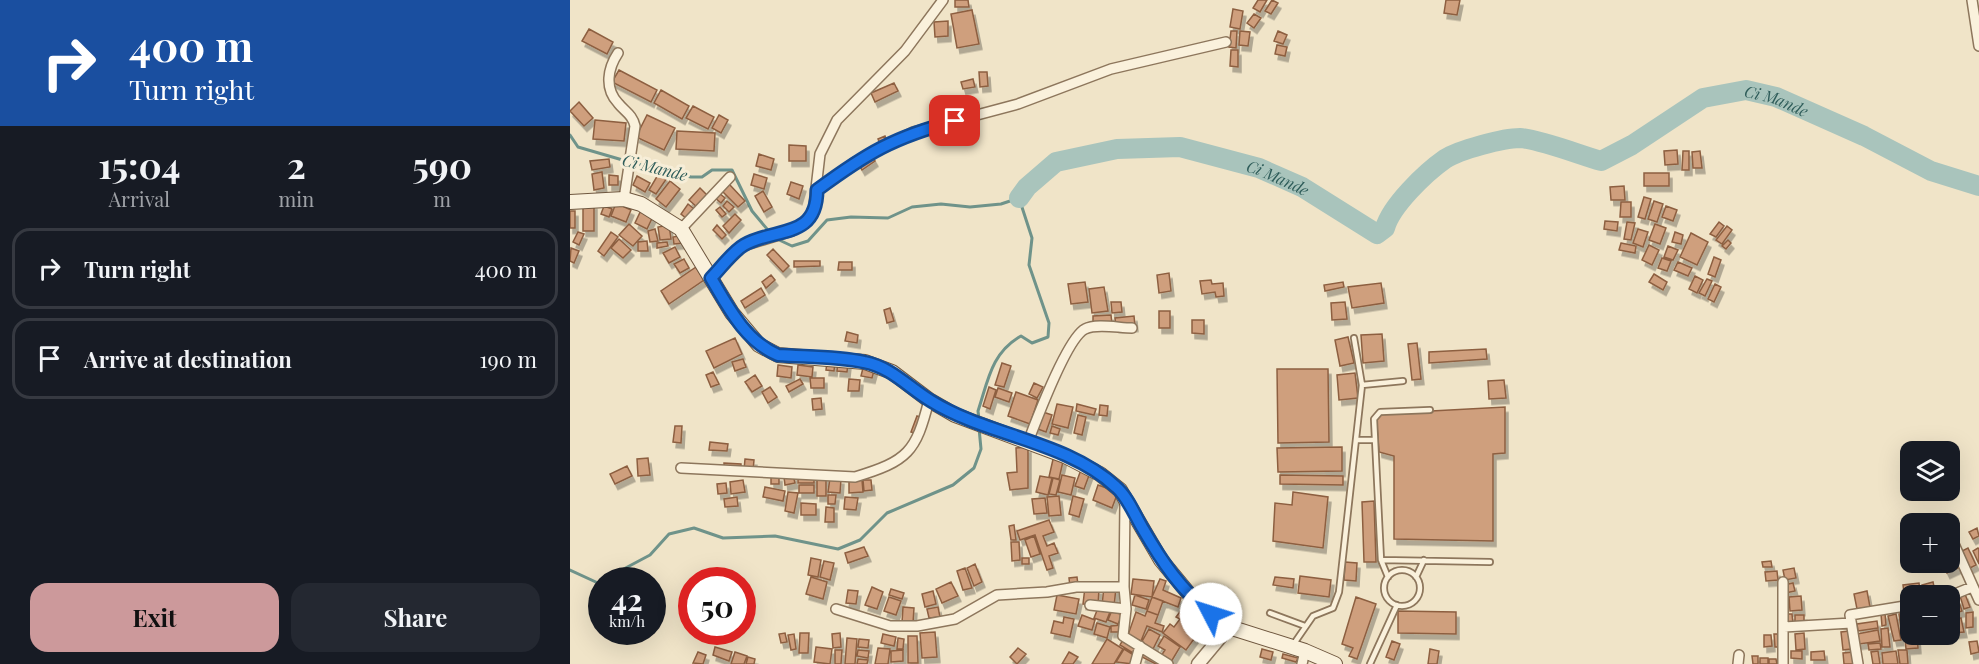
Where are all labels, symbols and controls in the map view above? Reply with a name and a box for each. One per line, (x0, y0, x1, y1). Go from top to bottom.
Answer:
text: 400 m (129, 17, 253, 73)
icon: right (30, 24, 108, 102)
text: Turn right (129, 71, 254, 107)
water label: Ci Mande (1743, 80, 1812, 121)
pin (929, 95, 980, 146)
icon: arrive (938, 104, 971, 137)
text: 15:04 (98, 140, 180, 188)
text: 2 (287, 140, 306, 188)
text: 590 (412, 140, 472, 188)
water label: Ci Mande (620, 149, 690, 185)
water label: Ci Mande (1245, 155, 1314, 200)
text: Arrival (108, 185, 170, 212)
text: min (279, 185, 314, 212)
text: m (433, 185, 451, 212)
icon: right (33, 252, 66, 285)
text: Turn right (84, 254, 190, 284)
text: 400 m (475, 254, 537, 284)
icon: arrive (33, 342, 66, 375)
text: Arrive at destination (84, 344, 292, 374)
text: 190 m (479, 344, 537, 374)
map controls (1900, 441, 1960, 645)
button: layers (1900, 441, 1960, 501)
button: + (1900, 513, 1960, 573)
speed limit sign: 50 (678, 567, 756, 645)
text: 42 (611, 579, 643, 619)
position arrow (1179, 582, 1243, 646)
button: Exit (30, 583, 279, 652)
button: Share (291, 583, 540, 652)
button: − (1900, 585, 1960, 645)
text: km/h (609, 611, 645, 631)

